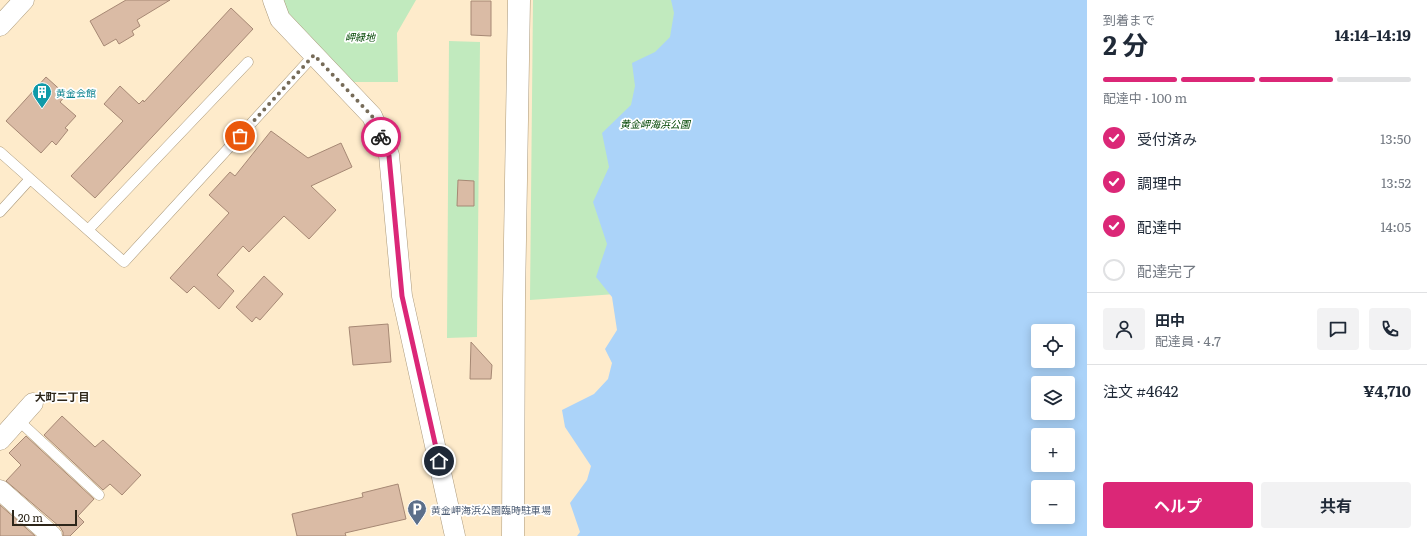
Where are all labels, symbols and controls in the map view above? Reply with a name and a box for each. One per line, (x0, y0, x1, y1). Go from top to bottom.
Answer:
text: 到着まで (1103, 10, 1155, 29)
text: 14:14–14:19 (1335, 23, 1411, 46)
text: 2 分 (1103, 24, 1148, 63)
park label: 岬緑地 (345, 29, 376, 44)
building icon: 黄金会館 (31, 81, 53, 109)
place label: 黄金会館 (56, 85, 96, 100)
text: 配達中 · 100 m (1103, 88, 1187, 107)
park label: 黄金岬海浜公園 (620, 116, 692, 131)
courier (361, 117, 401, 157)
pin (223, 119, 257, 153)
icon: bag (229, 125, 251, 147)
icon: bike (370, 126, 392, 148)
icon: check (1103, 127, 1125, 149)
text: 受付済み (1137, 127, 1197, 150)
text: 13:50 (1380, 129, 1411, 148)
icon: check (1103, 171, 1125, 193)
text: 調理中 (1137, 171, 1182, 194)
text: 13:52 (1381, 173, 1411, 192)
icon: check (1103, 215, 1125, 237)
text: 配達中 (1137, 215, 1182, 238)
text: 14:05 (1381, 217, 1411, 236)
text: 配達完了 (1137, 259, 1197, 282)
button: person (1103, 308, 1145, 350)
text: 田中 (1155, 308, 1185, 331)
button: chat (1317, 308, 1359, 350)
button: phone (1369, 308, 1411, 350)
map controls (1031, 324, 1075, 524)
button: locate (1031, 324, 1075, 368)
text: 配達員 · 4.7 (1155, 331, 1221, 350)
button: layers (1031, 376, 1075, 420)
text: 注文 #4642 (1103, 379, 1178, 402)
text: ¥4,710 (1363, 379, 1411, 402)
district label: 大町二丁目 (35, 388, 90, 404)
button: + (1031, 428, 1075, 472)
pin (422, 444, 456, 478)
icon: home (428, 450, 450, 472)
button: − (1031, 480, 1075, 524)
button: ヘルプ (1103, 482, 1253, 528)
button: 共有 (1261, 482, 1411, 528)
parking icon: 黄金岬海浜公園臨時駐車場 (406, 498, 428, 526)
place label: 黄金岬海浜公園臨時駐車場 (431, 502, 551, 517)
scale bar (12, 508, 77, 527)
text: 20 m (18, 509, 43, 525)

